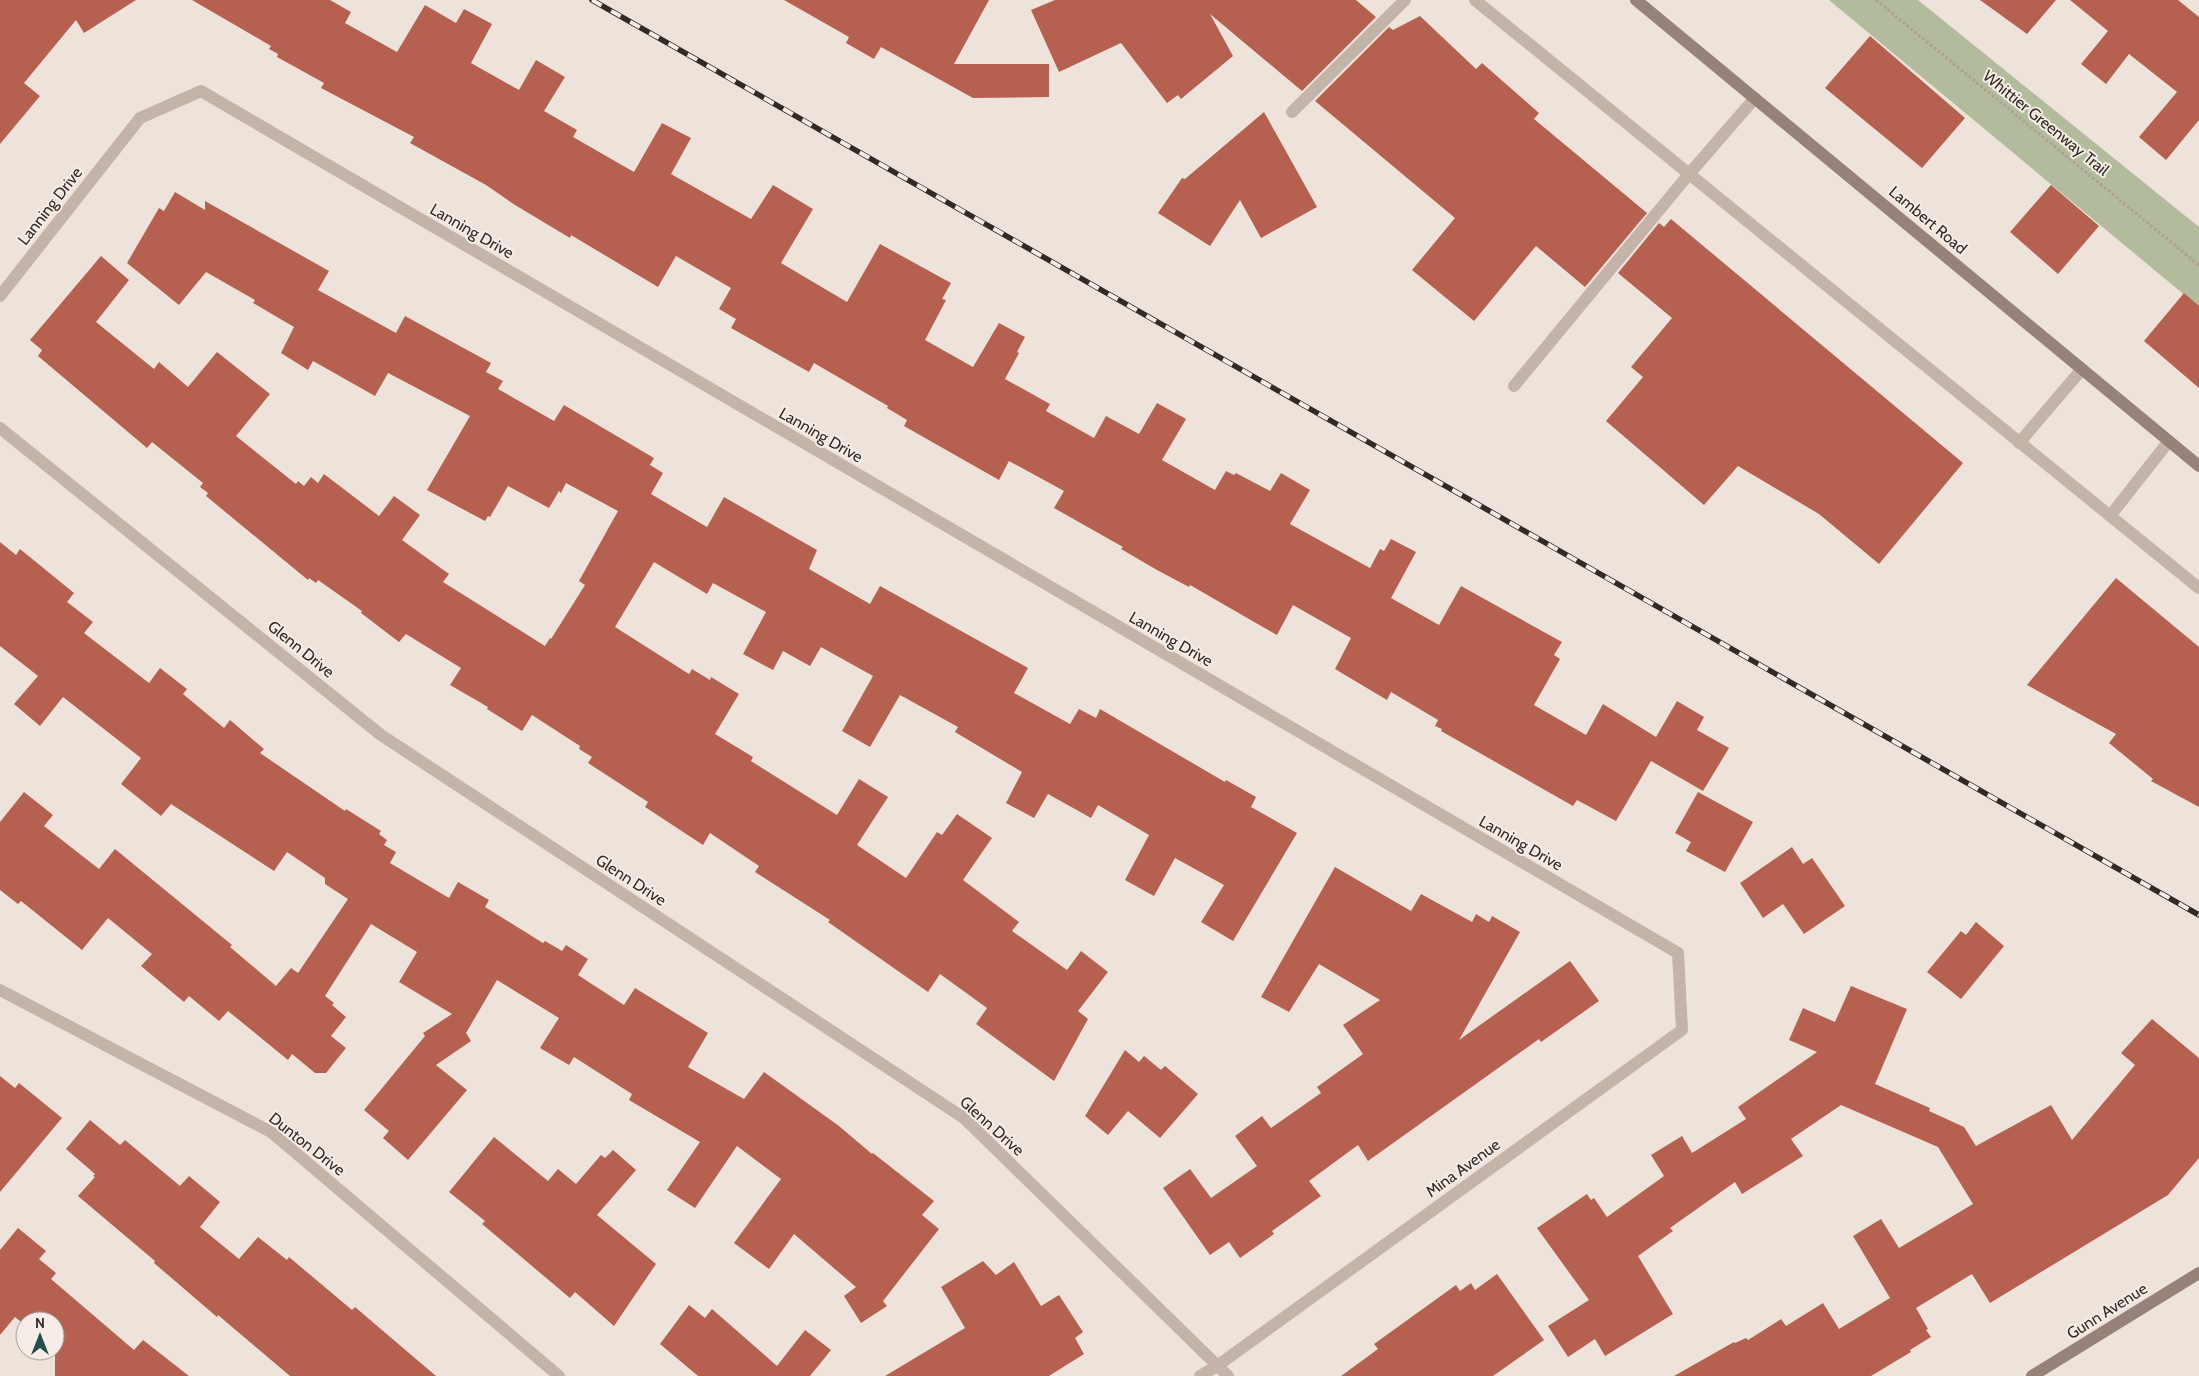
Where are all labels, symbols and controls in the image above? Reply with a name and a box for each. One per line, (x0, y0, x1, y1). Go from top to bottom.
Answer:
street label: Whittier Greenway Trail (1979, 66, 2113, 180)
street label: Lanning Drive (14, 163, 86, 249)
street label: Lambert Road (1885, 182, 1971, 258)
street label: Lanning Drive (427, 199, 517, 263)
street label: Lanning Drive (776, 403, 866, 467)
street label: Lanning Drive (1126, 607, 1216, 671)
street label: Glenn Drive (264, 616, 338, 682)
street label: Lanning Drive (1476, 811, 1566, 875)
street label: Glenn Drive (592, 850, 670, 910)
street label: Glenn Drive (956, 1092, 1028, 1160)
street label: Dunton Drive (265, 1108, 349, 1180)
street label: Mina Avenue (1422, 1135, 1504, 1201)
street label: Gunn Avenue (2063, 1279, 2151, 1343)
north arrow (15, 1311, 65, 1361)
text: N (35, 1314, 45, 1332)

